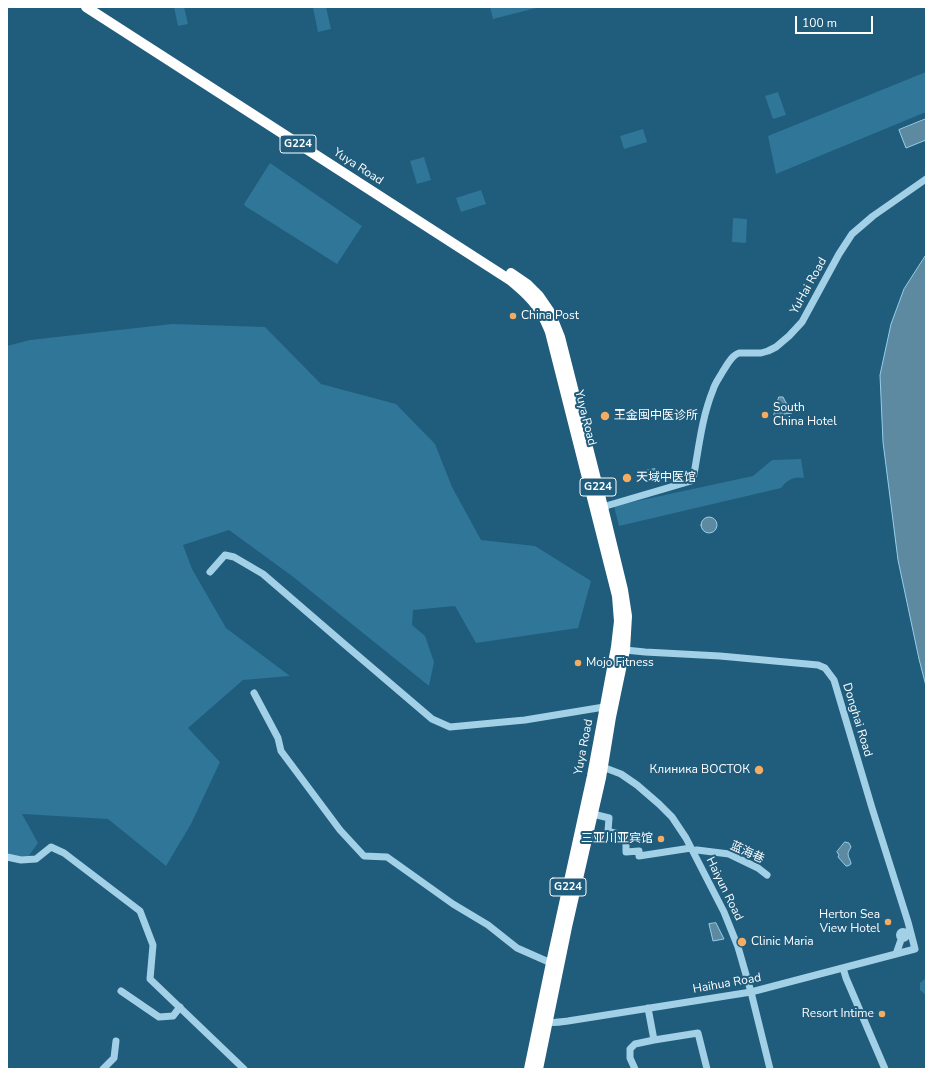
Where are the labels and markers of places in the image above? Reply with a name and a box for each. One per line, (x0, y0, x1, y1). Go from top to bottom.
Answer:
place label: China Post (521, 309, 579, 323)
marker: China Post (508, 311, 518, 321)
place label: South China Hotel (773, 401, 837, 429)
place label: 王金囤中医诊所 (614, 409, 698, 423)
marker: 王金囤中医诊所 (599, 410, 611, 422)
marker: South China Hotel (760, 410, 770, 420)
place label: 天域中医馆 (636, 471, 696, 485)
marker: 天域中医馆 (621, 472, 633, 484)
place label: Mojo Fitness (586, 656, 654, 670)
marker: Mojo Fitness (573, 658, 583, 668)
place label: Клиника ВОСТОК (650, 763, 750, 777)
marker: Клиника ВОСТОК (753, 764, 765, 776)
place label: 三亚川亚宾馆 (581, 832, 653, 846)
marker: 三亚川亚宾馆 (656, 834, 666, 844)
place label: Herton Sea View Hotel (819, 908, 880, 936)
marker: Herton Sea View Hotel (883, 917, 893, 927)
place label: Clinic Maria (751, 935, 814, 949)
marker: Clinic Maria (736, 936, 748, 948)
place label: Resort Intime (802, 1007, 874, 1021)
marker: Resort Intime (877, 1009, 887, 1019)

